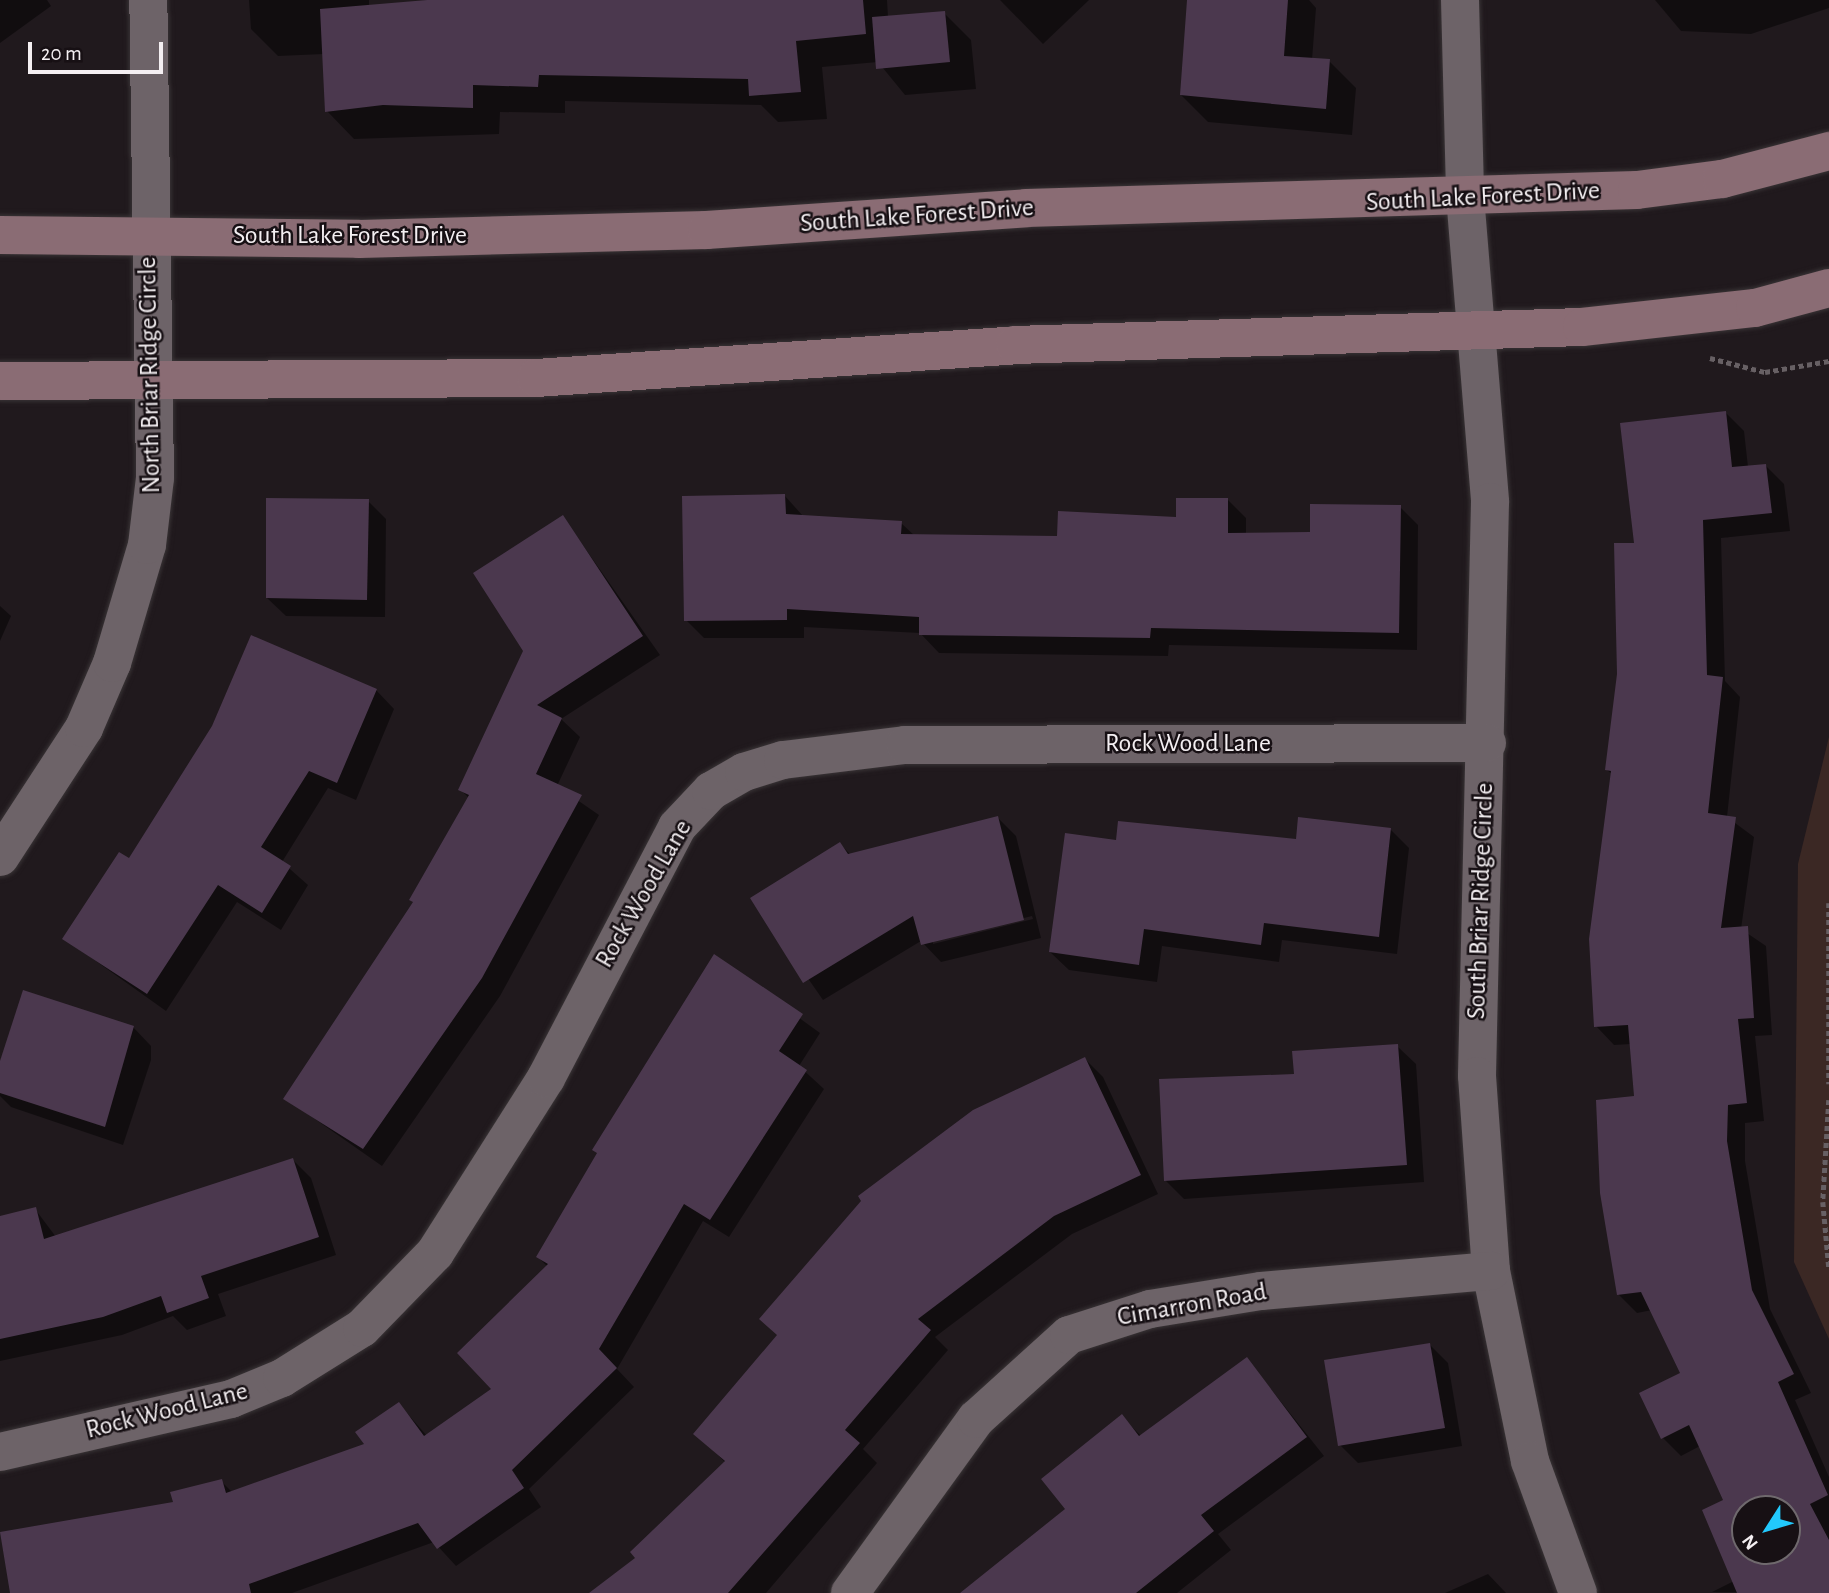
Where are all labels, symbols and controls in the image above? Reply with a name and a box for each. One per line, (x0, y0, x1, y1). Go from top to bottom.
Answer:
scale bar (32, 28, 166, 72)
text: 20 m (41, 43, 82, 64)
street label: South Lake Forest Drive (1365, 175, 1601, 219)
street label: South Lake Forest Drive (799, 192, 1035, 240)
street label: South Lake Forest Drive (233, 220, 467, 252)
street label: North Briar Ridge Circle (132, 256, 168, 494)
street label: Rock Wood Lane (1105, 728, 1271, 760)
street label: South Briar Ridge Circle (1461, 782, 1501, 1020)
street label: Rock Wood Lane (589, 814, 699, 974)
street label: Cimarron Road (1115, 1277, 1269, 1333)
street label: Rock Wood Lane (83, 1376, 251, 1446)
north arrow (1731, 1495, 1801, 1565)
text: N (1739, 1531, 1762, 1553)

